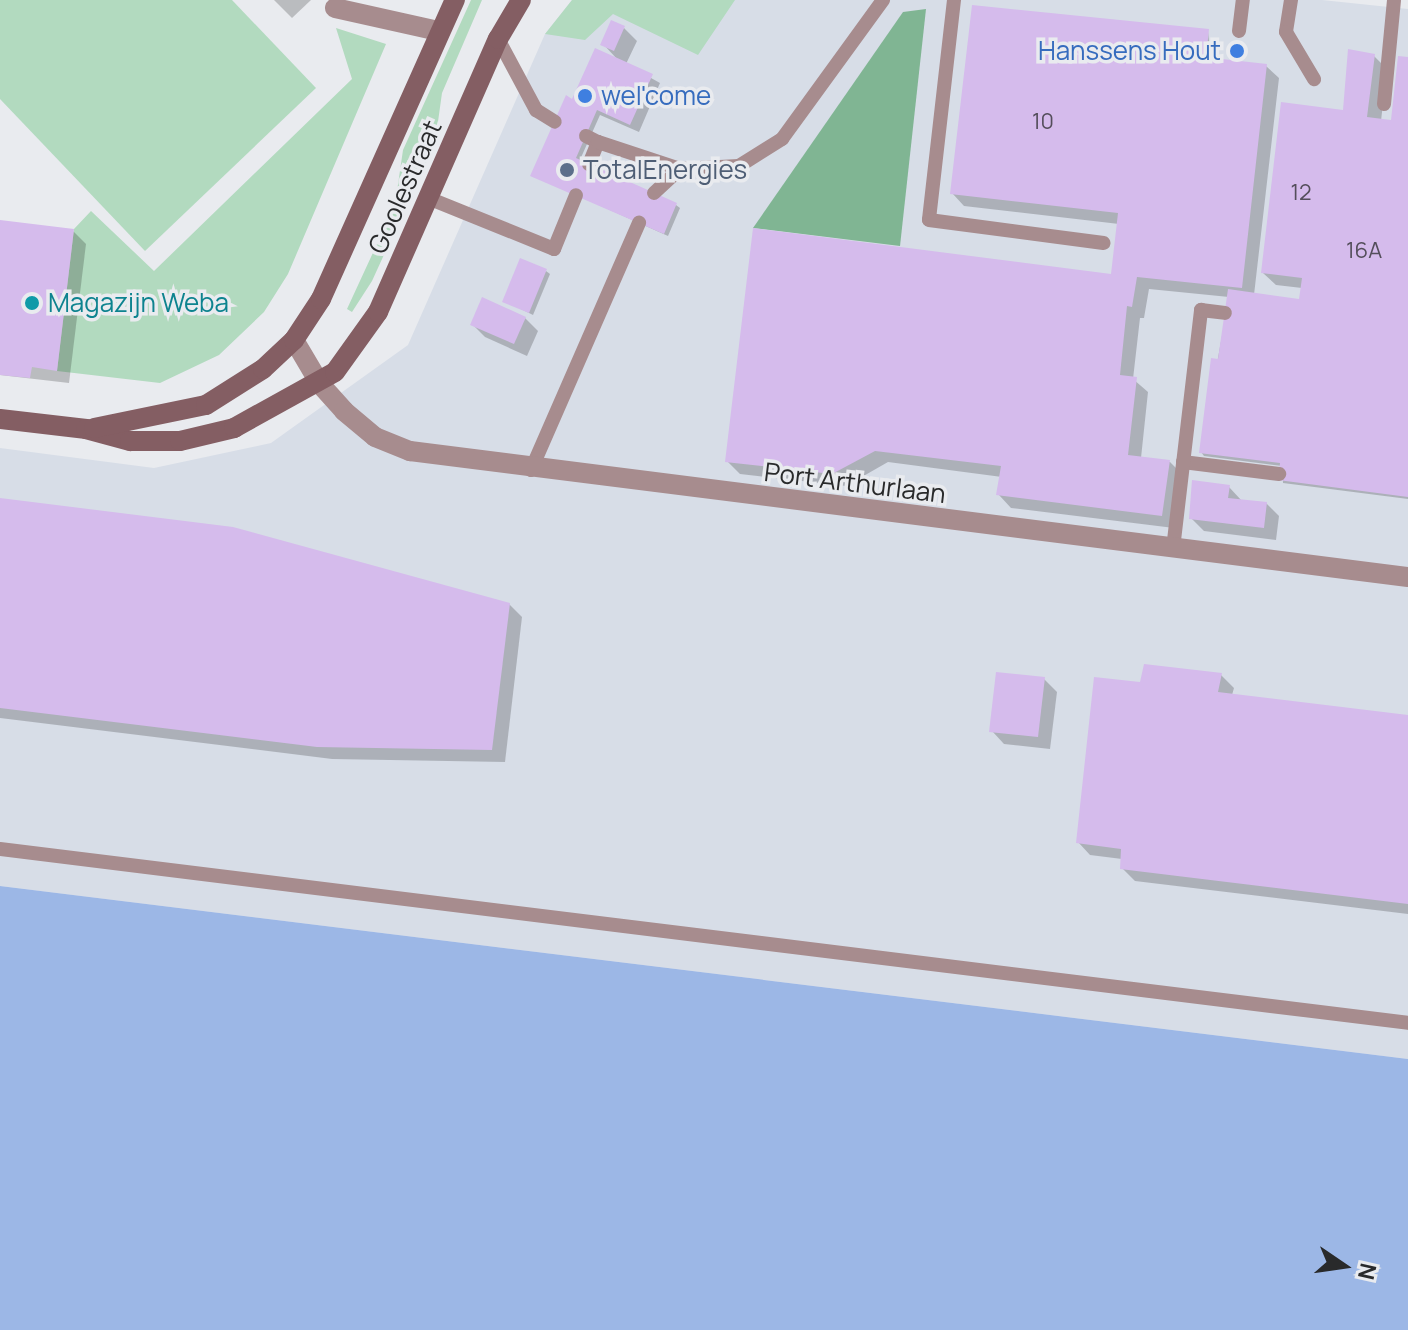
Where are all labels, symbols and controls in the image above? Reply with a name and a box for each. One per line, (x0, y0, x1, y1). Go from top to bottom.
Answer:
place label: Hanssens Hout (1038, 35, 1221, 67)
marker: Hanssens Hout (1228, 42, 1246, 60)
place label: wel'come (601, 80, 711, 112)
marker: wel'come (576, 87, 594, 105)
house number: 10 (1032, 109, 1054, 135)
street label: Goolestraat (362, 116, 448, 258)
place label: TotalEnergies (583, 154, 747, 186)
marker: TotalEnergies (558, 161, 576, 179)
house number: 12 (1290, 180, 1312, 206)
house number: 16A (1346, 238, 1382, 264)
place label: Magazijn Weba (48, 287, 229, 319)
marker: Magazijn Weba (23, 294, 41, 312)
street label: Port Arthurlaan (762, 456, 948, 510)
north arrow (1304, 1226, 1384, 1306)
text: N (1351, 1260, 1384, 1282)

